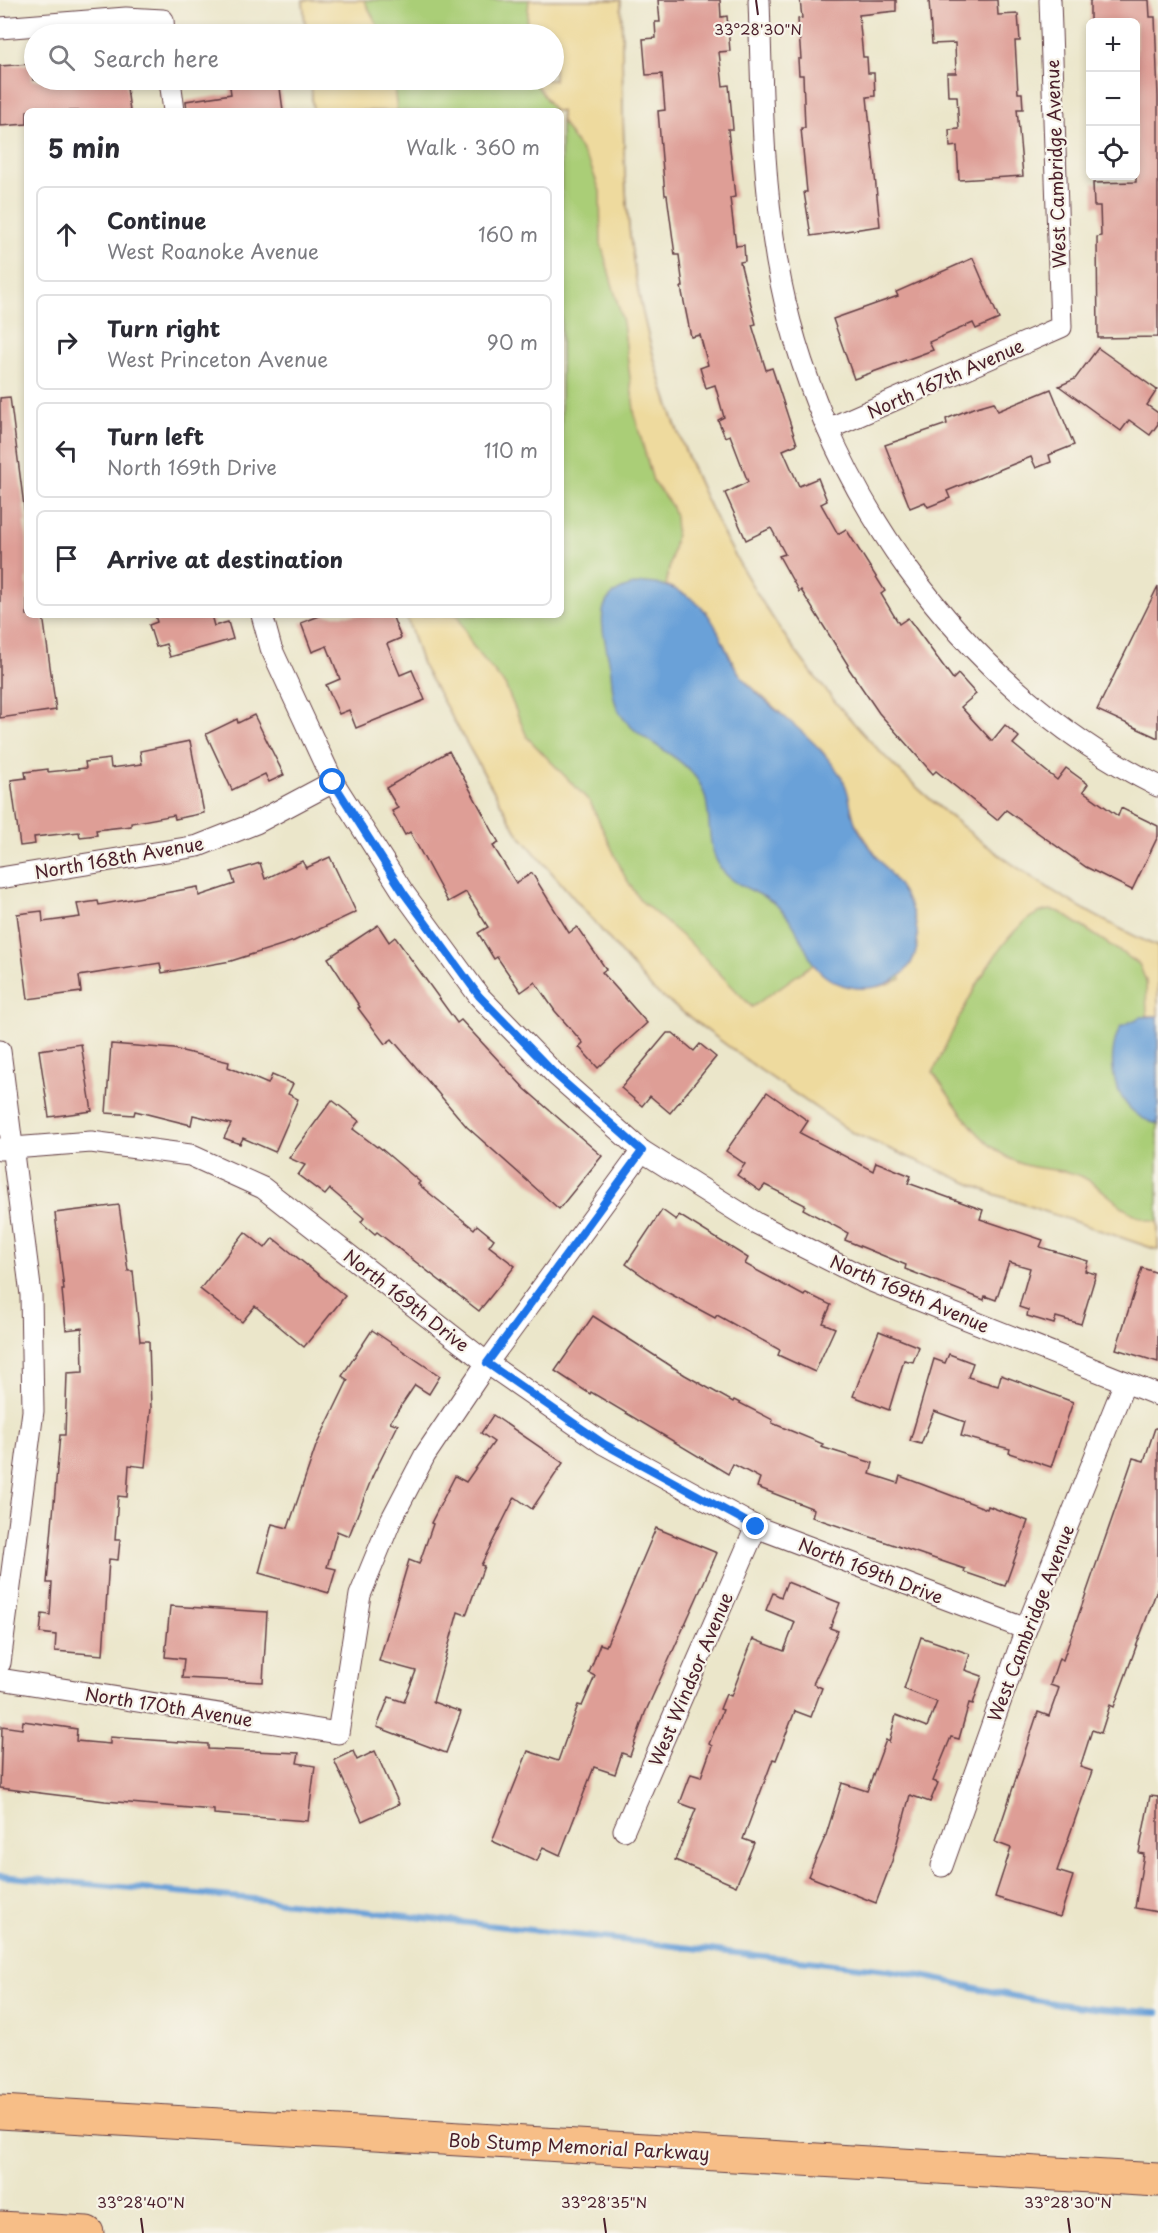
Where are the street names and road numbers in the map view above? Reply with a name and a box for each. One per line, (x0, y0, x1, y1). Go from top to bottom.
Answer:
street label: West Cambridge Avenue (1038, 59, 1072, 269)
street label: North 167th Avenue (862, 331, 1028, 425)
street label: North 168th Avenue (32, 829, 206, 885)
street label: North 169th Drive (338, 1242, 476, 1358)
street label: North 169th Avenue (826, 1247, 994, 1339)
street label: West Cambridge Avenue (980, 1521, 1080, 1725)
street label: North 169th Drive (795, 1530, 947, 1610)
street label: West Windsor Avenue (641, 1588, 739, 1770)
street label: North 170th Avenue (83, 1679, 255, 1733)
street label: Bob Stump Memorial Parkway (448, 2126, 710, 2166)

